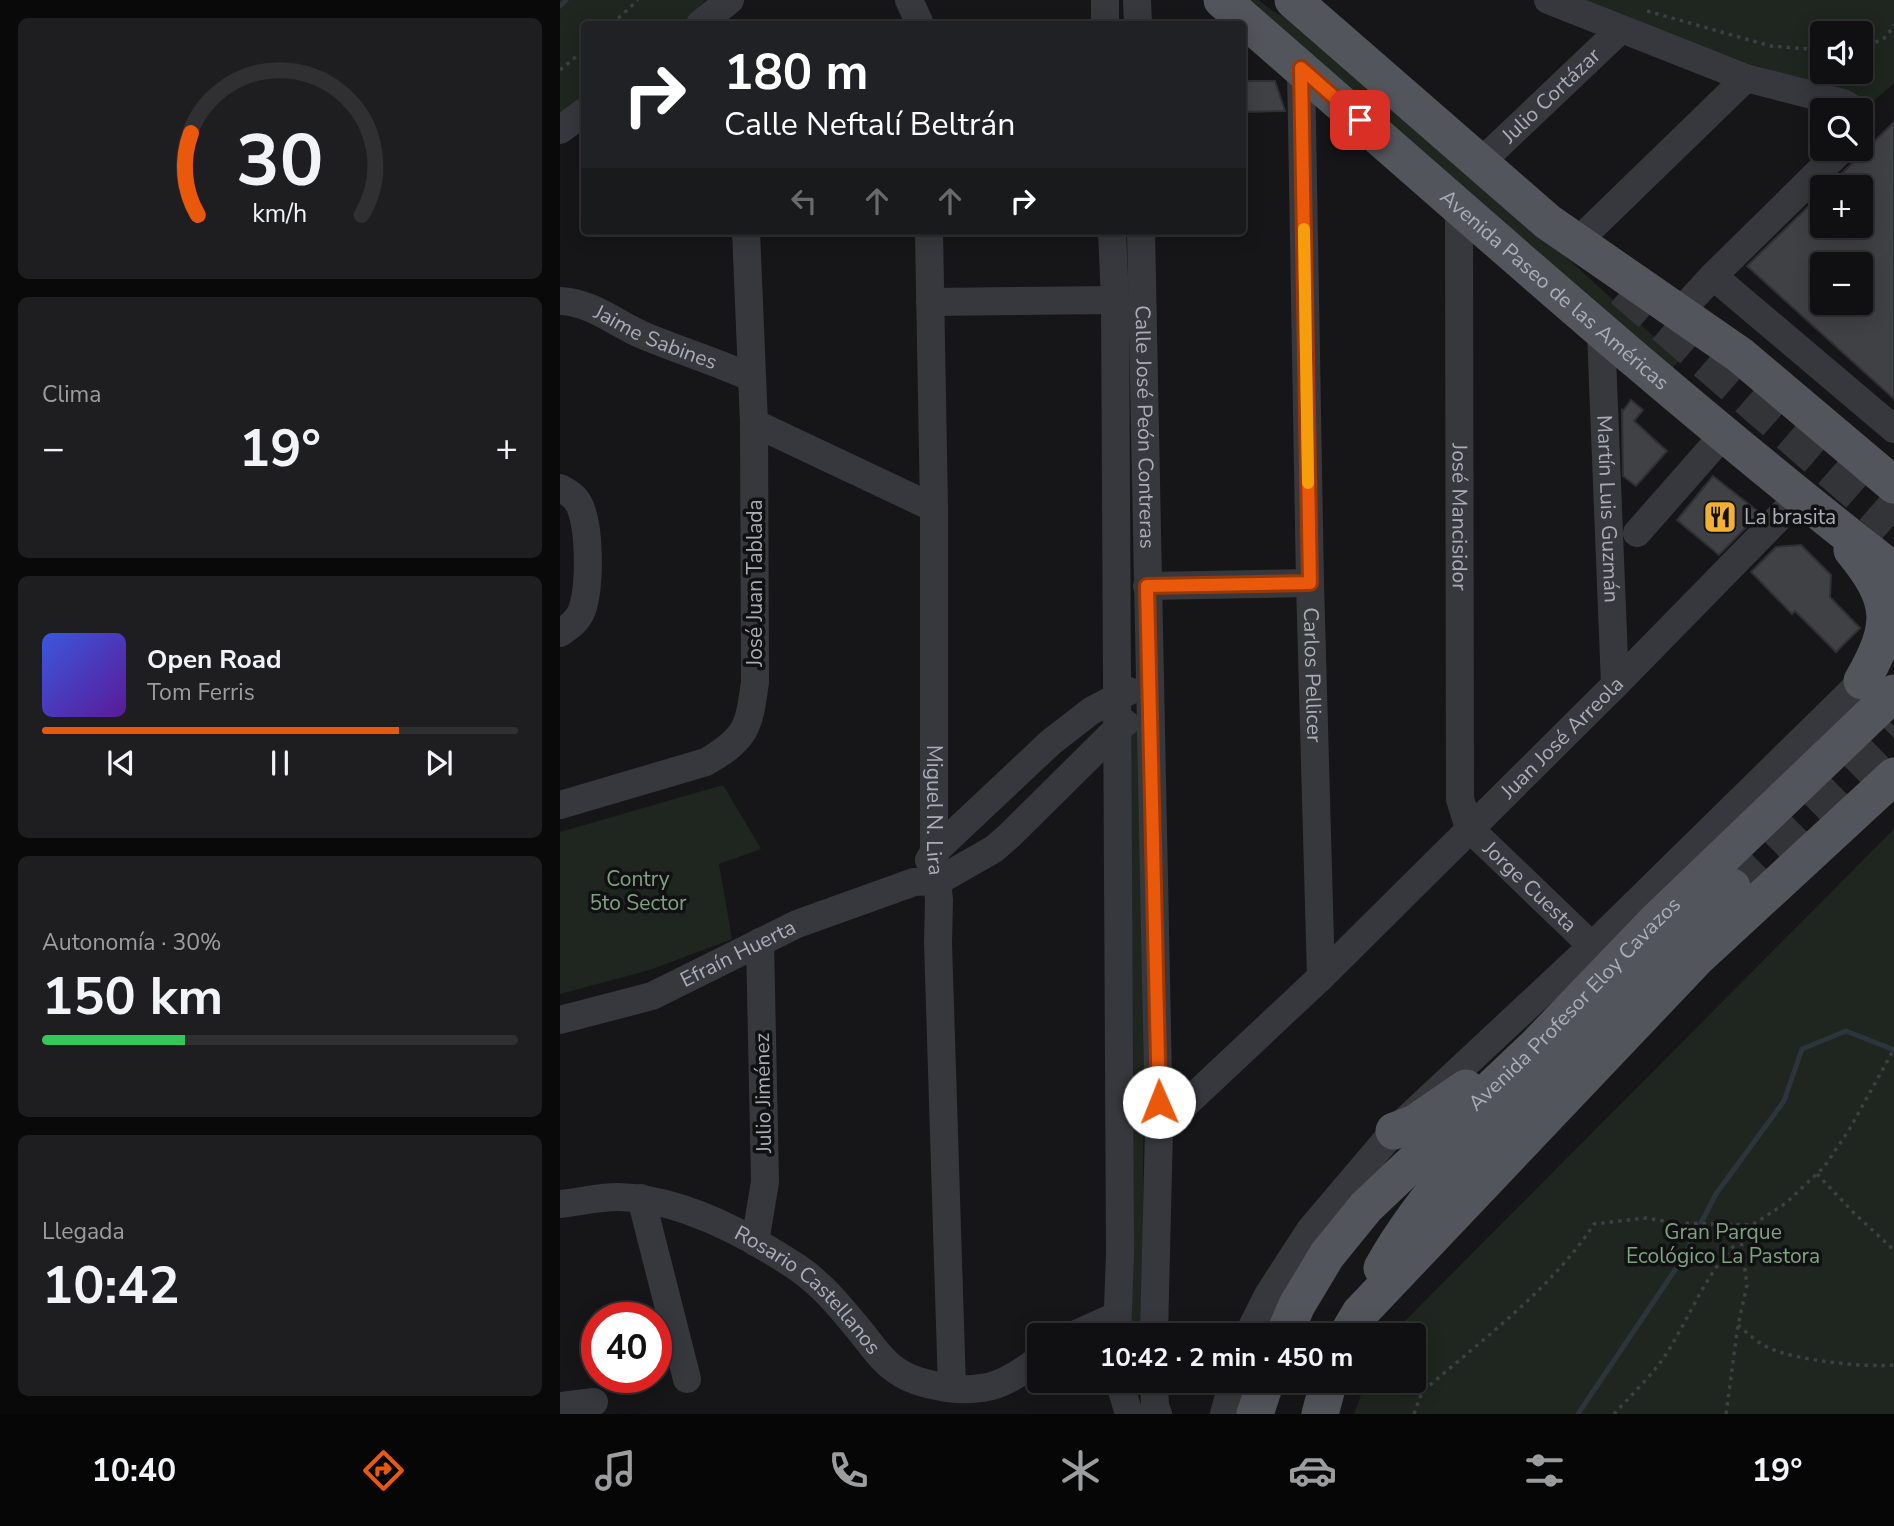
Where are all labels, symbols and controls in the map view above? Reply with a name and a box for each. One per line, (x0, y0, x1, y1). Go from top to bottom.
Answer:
map controls (1810, 21, 1873, 315)
button: sound (1810, 21, 1873, 84)
text: 180 m (724, 39, 868, 106)
street label: Julio Cortázar (1495, 41, 1607, 150)
icon: right (609, 49, 700, 140)
pin (1330, 90, 1390, 150)
button: search (1810, 98, 1873, 161)
icon: arrive (1341, 101, 1379, 139)
text: Calle Neftalí Beltrán (724, 103, 1015, 146)
text: 30 (236, 111, 324, 211)
button: + (1810, 175, 1873, 238)
icon: left (785, 182, 823, 220)
icon: ahead (858, 182, 896, 220)
icon: ahead (931, 182, 969, 220)
icon: right (1004, 182, 1042, 220)
street label: Avenida Paseo de las Américas (1434, 183, 1675, 396)
text: km/h (252, 196, 308, 230)
button: − (1810, 252, 1873, 315)
street label: Jaime Sabines (589, 297, 721, 376)
street label: Calle José Peón Contreras (1128, 305, 1161, 549)
text: Clima (42, 379, 102, 410)
text: 19° (239, 413, 321, 484)
street label: Martín Luis Guzmán (1590, 414, 1626, 603)
text: − (42, 423, 65, 474)
text: + (495, 423, 518, 474)
street label: José Mancisidor (1445, 442, 1474, 591)
restaurant icon: La brasita (1701, 498, 1739, 536)
street label: José Juan Tablada (741, 499, 769, 668)
place label: La brasita (1744, 503, 1836, 531)
street label: Carlos Pellicer (1297, 607, 1328, 743)
text: Open Road (147, 642, 282, 677)
street label: Juan José Arreola (1494, 670, 1630, 805)
text: Tom Ferris (147, 677, 255, 708)
icon: previous (102, 744, 140, 782)
icon: pause (261, 744, 299, 782)
icon: next (420, 744, 458, 782)
street label: Miguel N. Lira (920, 745, 950, 876)
street label: Jorge Cuesta (1476, 834, 1583, 938)
park label: Contry 5to Sector (589, 865, 687, 917)
street label: Avenida Profesor Eloy Cavazos (1462, 891, 1687, 1117)
street label: Efraín Huerta (676, 913, 800, 994)
text: Autonomía · 30% (42, 927, 222, 958)
text: 150 km (42, 961, 223, 1032)
street label: Julio Jiménez (748, 1032, 778, 1154)
position arrow (1122, 1065, 1196, 1139)
text: Llegada (42, 1216, 125, 1247)
park label: Gran Parque Ecológico La Pastora (1626, 1218, 1820, 1270)
street label: Rosario Castellanos (730, 1219, 887, 1360)
text: 10:42 (42, 1250, 180, 1321)
speed limit sign: 40 (581, 1302, 672, 1393)
text: 10:42 · 2 min · 450 m (1100, 1340, 1353, 1375)
icon: directions (359, 1446, 408, 1495)
icon: music (591, 1446, 640, 1495)
icon: phone (824, 1446, 873, 1495)
icon: climate (1056, 1446, 1105, 1495)
icon: car (1288, 1446, 1337, 1495)
icon: filters (1520, 1446, 1569, 1495)
text: 10:40 (92, 1449, 176, 1492)
text: 19° (1752, 1449, 1802, 1492)

